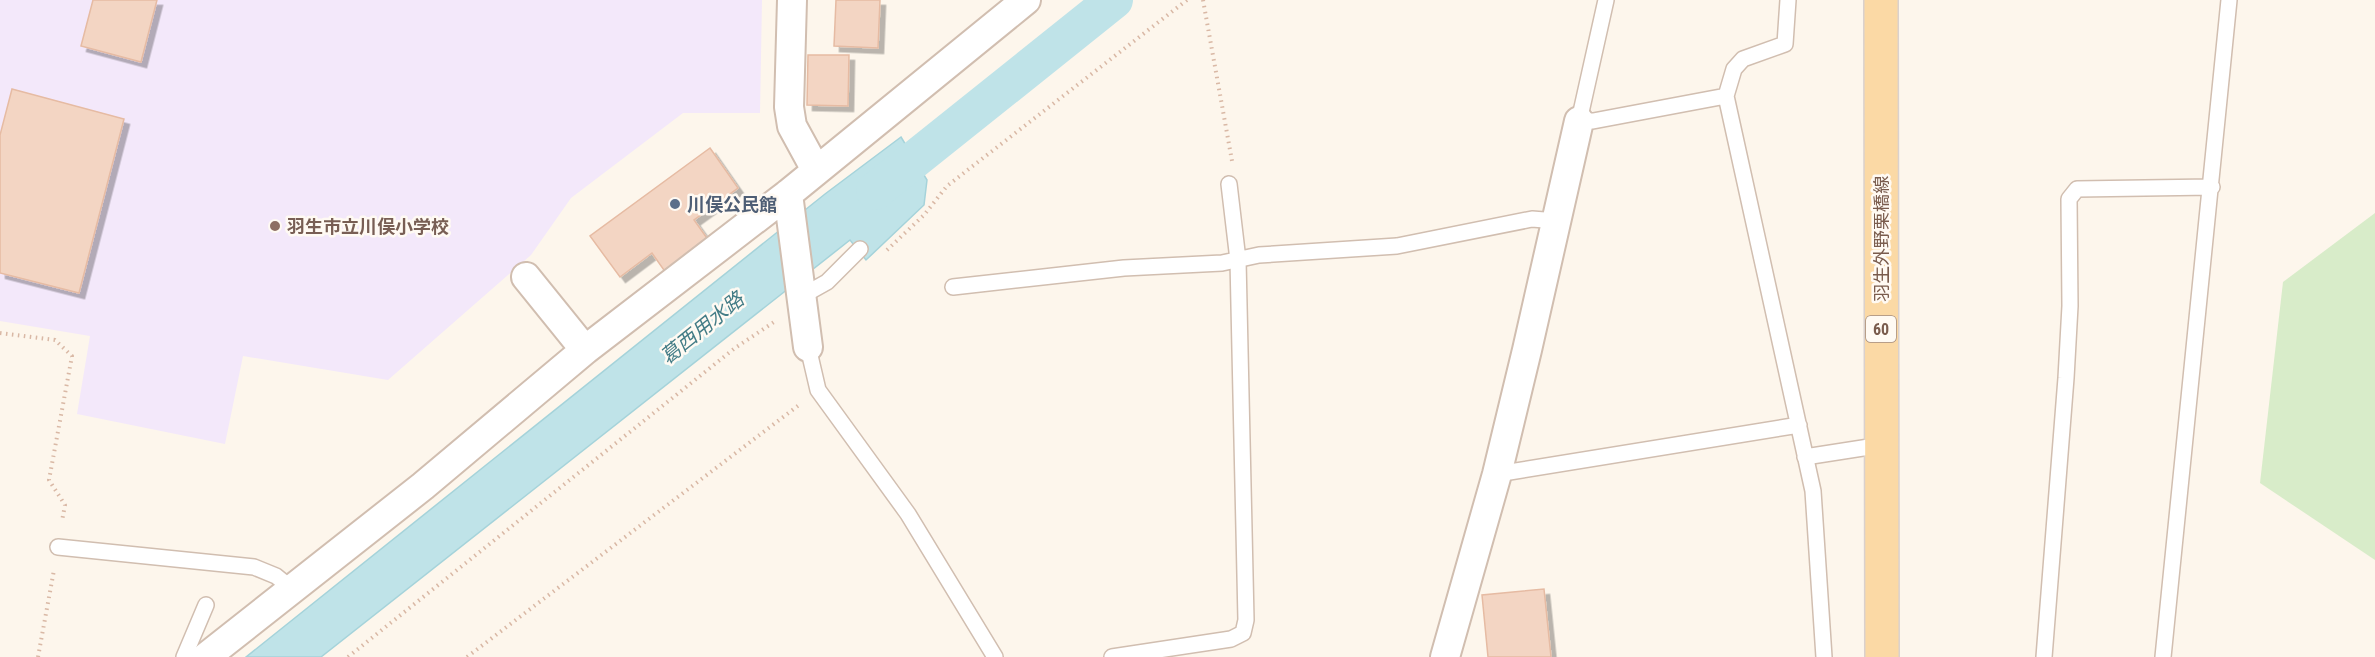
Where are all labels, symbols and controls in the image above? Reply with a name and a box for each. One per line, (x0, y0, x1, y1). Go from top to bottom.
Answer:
street label: 羽生外野栗橋線 (1871, 176, 1892, 302)
place label: 川俣公民館 (687, 194, 777, 215)
marker: 川俣公民館 (668, 197, 682, 211)
place label: 羽生市立川俣小学校 (287, 216, 449, 237)
marker: 羽生市立川俣小学校 (268, 219, 282, 233)
water label: 葛西用水路 (656, 286, 750, 369)
road number: 60 (1866, 316, 1896, 342)

